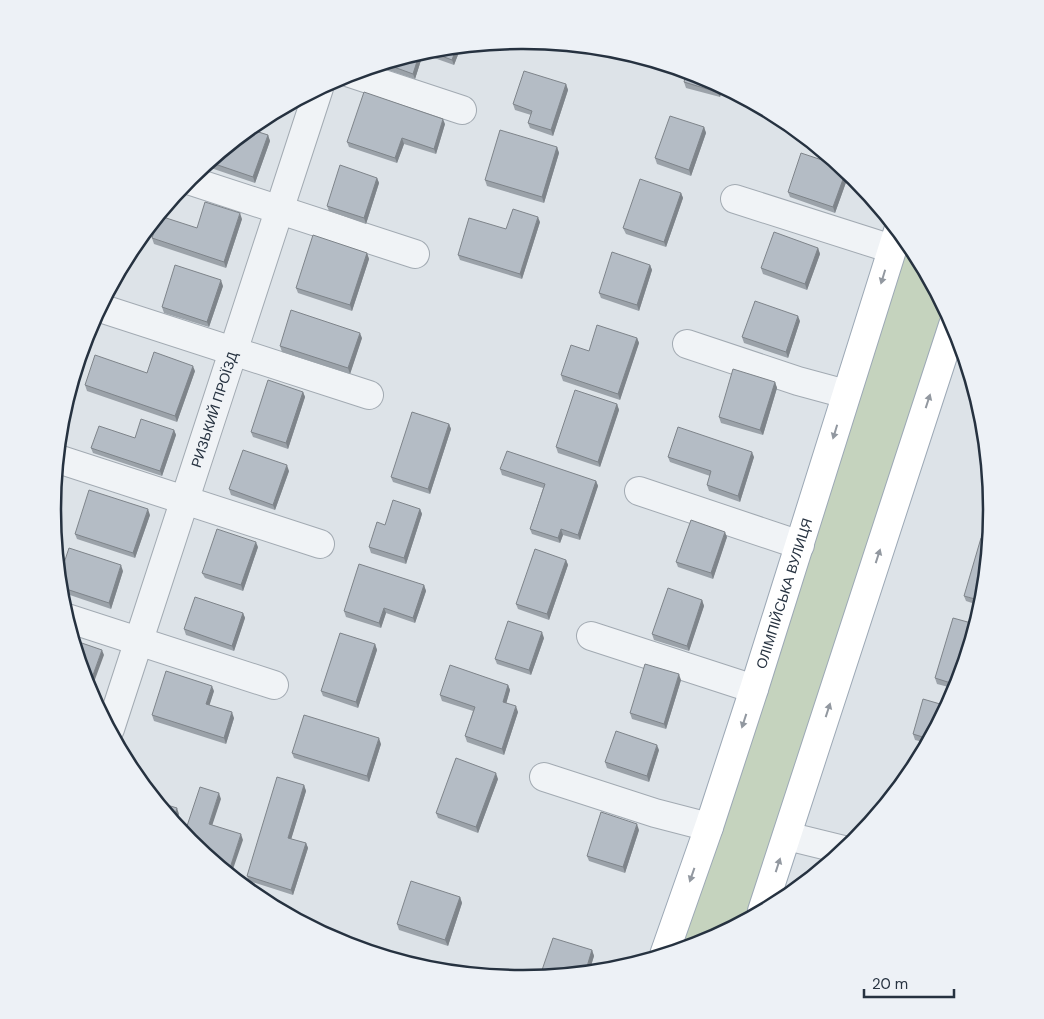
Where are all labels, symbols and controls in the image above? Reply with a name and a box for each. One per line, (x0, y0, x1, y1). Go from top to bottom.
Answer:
one-way arrow (879, 270, 886, 285)
street label: РИЗЬКИЙ ПРОЇЗД (187, 349, 242, 470)
one-way arrow (925, 393, 933, 408)
one-way arrow (830, 425, 838, 440)
street label: ОЛІМПІЙСЬКА ВУЛИЦЯ (752, 516, 816, 671)
one-way arrow (875, 548, 883, 563)
one-way arrow (824, 702, 832, 717)
one-way arrow (739, 714, 747, 729)
one-way arrow (774, 857, 782, 872)
one-way arrow (688, 868, 696, 883)
scale bar (864, 966, 954, 998)
text: 20 m (872, 974, 908, 994)

